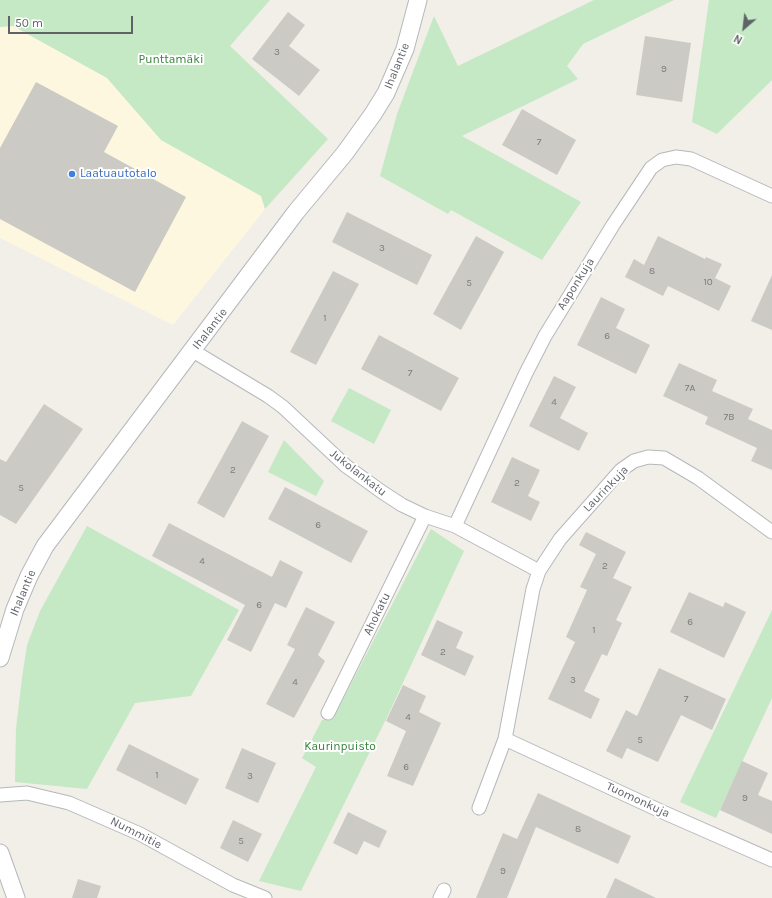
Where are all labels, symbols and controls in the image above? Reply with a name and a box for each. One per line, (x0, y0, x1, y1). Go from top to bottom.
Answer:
scale bar (10, 8, 135, 34)
north arrow (724, 8, 764, 48)
text: 50 m (15, 16, 43, 30)
text: N (732, 31, 745, 47)
street label: Ihalantie (381, 41, 413, 91)
house number: 3 (274, 46, 280, 58)
park label: Punttamäki (139, 53, 203, 67)
house number: 9 (661, 63, 667, 75)
house number: 7 (537, 136, 541, 148)
place label: Laatuautotalo (80, 167, 157, 181)
marker: Laatuautotalo (67, 169, 77, 179)
house number: 3 (379, 242, 385, 254)
street label: Aaponkuja (554, 255, 598, 313)
house number: 8 (649, 265, 655, 277)
house number: 10 (703, 276, 713, 288)
house number: 5 (466, 277, 472, 289)
street label: Ihalantie (189, 305, 231, 353)
house number: 1 (323, 312, 327, 324)
house number: 6 (604, 330, 610, 342)
house number: 7 (408, 367, 412, 379)
house number: 7A (685, 382, 695, 394)
house number: 4 (551, 396, 557, 408)
house number: 7B (724, 411, 734, 423)
street label: Jukolankatu (327, 446, 389, 500)
street label: Laurinkuja (580, 463, 632, 515)
house number: 2 (230, 464, 236, 476)
house number: 2 (514, 477, 520, 489)
house number: 5 (18, 482, 24, 494)
house number: 6 (315, 519, 321, 531)
house number: 4 (199, 555, 205, 567)
house number: 2 (602, 560, 608, 572)
street label: Ihalantie (7, 568, 39, 618)
street label: Ahokatu (360, 590, 394, 638)
house number: 6 (256, 599, 262, 611)
house number: 6 (687, 616, 693, 628)
house number: 1 (592, 624, 596, 636)
house number: 2 (440, 646, 446, 658)
house number: 3 (570, 674, 576, 686)
house number: 4 (292, 676, 298, 688)
house number: 7 (684, 693, 688, 705)
house number: 4 (405, 711, 411, 723)
house number: 5 (637, 734, 643, 746)
park label: Kaurinpuisto (304, 740, 376, 754)
house number: 6 (403, 761, 409, 773)
house number: 1 (155, 769, 159, 781)
house number: 3 (247, 770, 253, 782)
street label: Tuomonkuja (604, 779, 672, 821)
house number: 9 (742, 792, 748, 804)
street label: Nummitie (108, 814, 164, 852)
house number: 8 (575, 823, 581, 835)
house number: 5 (238, 835, 244, 847)
house number: 9 (500, 865, 506, 877)

